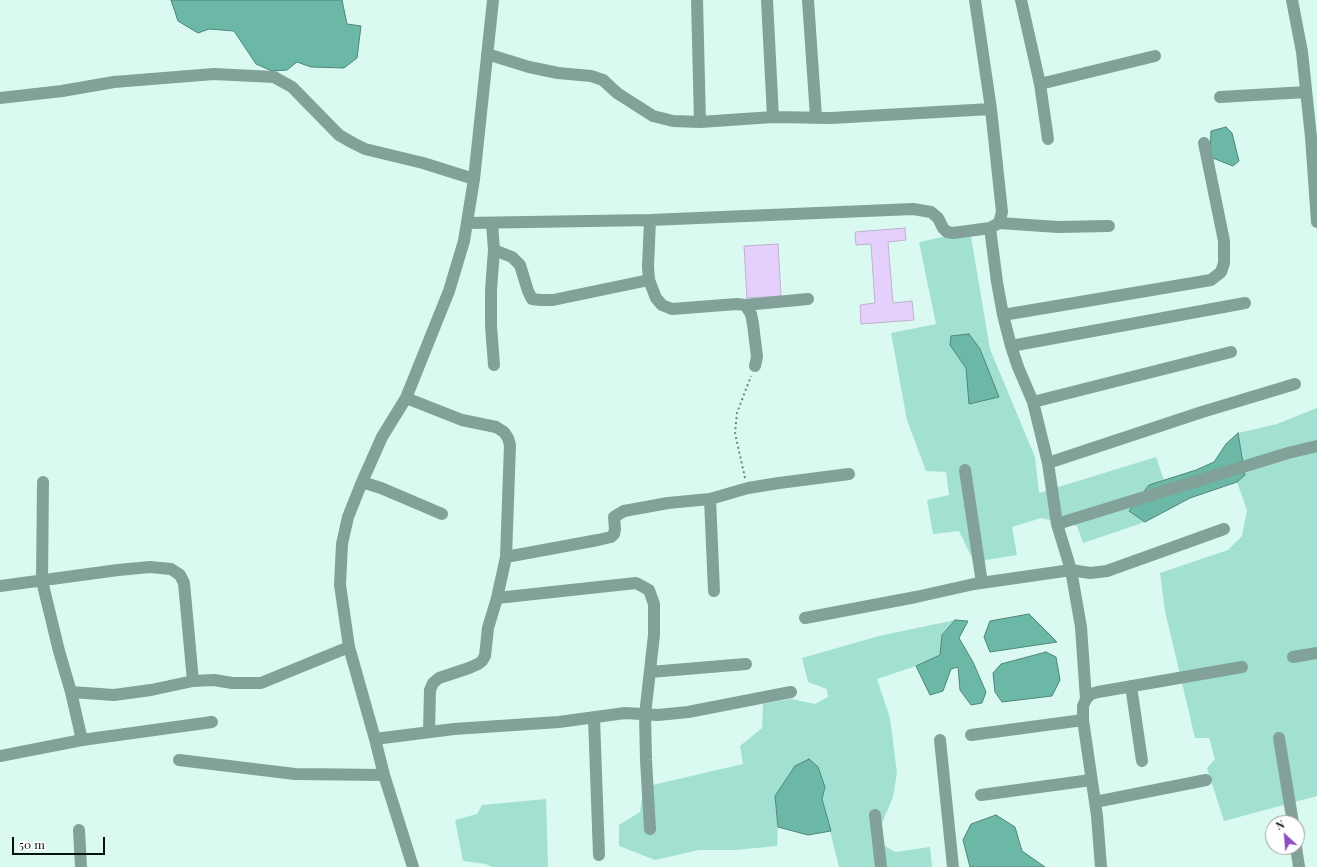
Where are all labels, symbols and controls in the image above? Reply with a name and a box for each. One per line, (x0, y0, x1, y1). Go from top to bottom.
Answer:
north arrow (1265, 815, 1305, 855)
text: N (1273, 816, 1287, 833)
scale bar (14, 829, 107, 855)
text: 50 m (19, 836, 45, 852)

